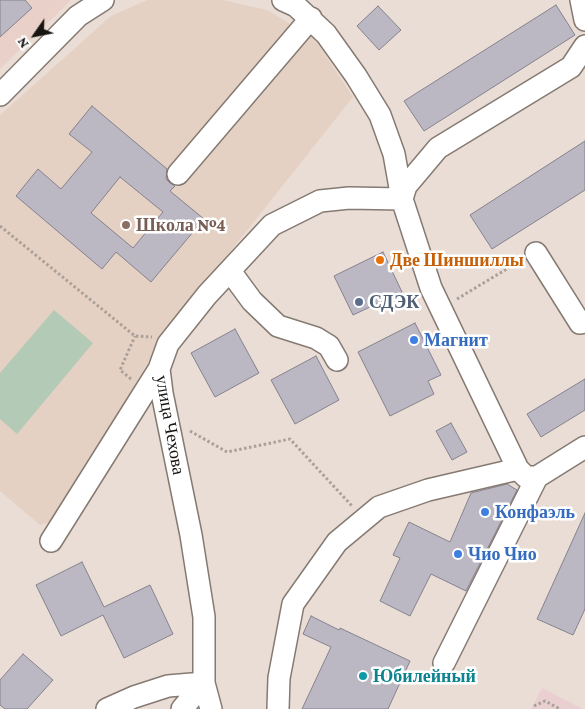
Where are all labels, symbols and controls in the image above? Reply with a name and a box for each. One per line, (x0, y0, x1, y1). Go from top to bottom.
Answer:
north arrow (10, 10, 60, 60)
text: N (13, 35, 32, 52)
place label: Школа №4 (136, 214, 226, 236)
marker: Школа №4 (120, 219, 132, 231)
place label: Две Шиншиллы (390, 249, 524, 271)
marker: Две Шиншиллы (374, 254, 386, 266)
place label: СДЭК (369, 291, 419, 313)
marker: СДЭК (353, 296, 365, 308)
place label: Магнит (424, 329, 488, 351)
marker: Магнит (408, 334, 420, 346)
street label: улица Чехова (151, 373, 189, 477)
place label: Конфаэль (495, 501, 575, 523)
marker: Конфаэль (479, 506, 491, 518)
place label: Чио Чио (468, 543, 537, 565)
marker: Чио Чио (452, 548, 464, 560)
place label: Юбилейный (373, 665, 476, 687)
marker: Юбилейный (357, 670, 369, 682)

